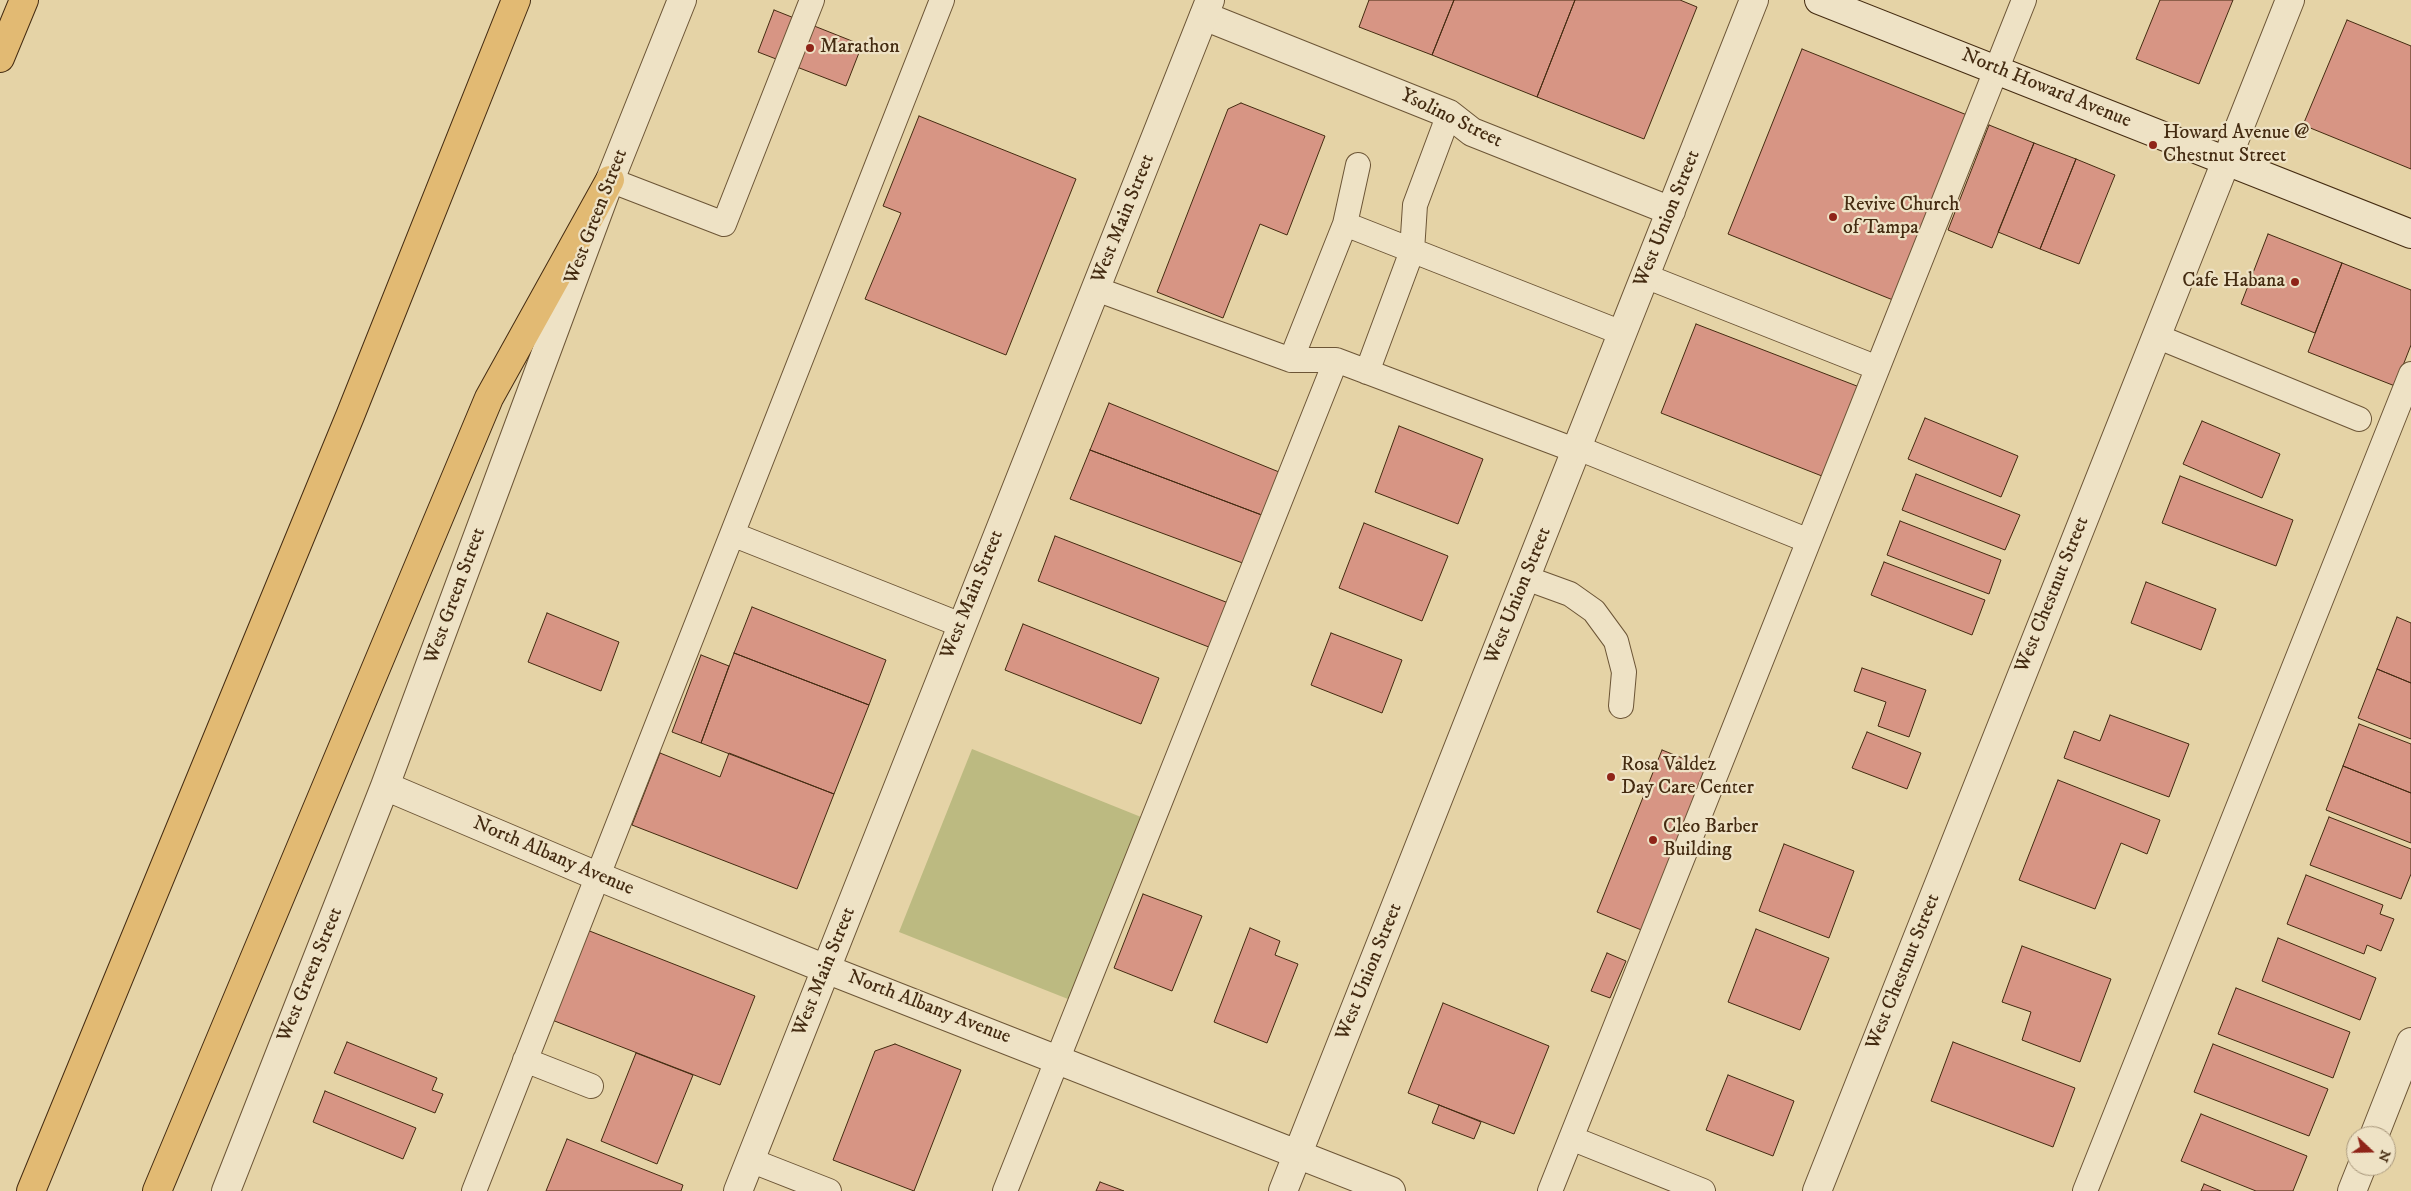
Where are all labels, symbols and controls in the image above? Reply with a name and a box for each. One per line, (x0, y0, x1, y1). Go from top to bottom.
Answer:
place label: Marathon (820, 36, 900, 60)
marker: Marathon (804, 42, 816, 54)
street label: North Howard Avenue (1958, 44, 2134, 134)
street label: Ysolino Street (1396, 84, 1506, 154)
place label: Howard Avenue @ Chestnut Street (2163, 122, 2309, 169)
marker: Howard Avenue @ Chestnut Street (2147, 139, 2159, 151)
street label: West Green Street (560, 146, 634, 288)
street label: West Union Street (1630, 147, 1706, 291)
street label: West Main Street (1087, 151, 1161, 287)
place label: Revive Church of Tampa (1843, 194, 1960, 241)
marker: Revive Church of Tampa (1827, 211, 1839, 223)
place label: Cafe Habana (2182, 270, 2285, 294)
marker: Cafe Habana (2289, 276, 2301, 288)
street label: West Chestnut Street (2011, 513, 2095, 677)
street label: West Union Street (1481, 524, 1557, 668)
street label: West Green Street (420, 525, 492, 667)
street label: West Main Street (936, 527, 1010, 663)
place label: Rosa Valdez Day Care Center (1621, 754, 1754, 801)
marker: Rosa Valdez Day Care Center (1605, 771, 1617, 783)
street label: North Albany Avenue (469, 812, 637, 902)
place label: Cleo Barber Building (1663, 816, 1758, 863)
marker: Cleo Barber Building (1647, 834, 1659, 846)
street label: West Chestnut Street (1862, 890, 1946, 1054)
street label: West Union Street (1332, 900, 1408, 1044)
street label: West Green Street (273, 904, 349, 1046)
street label: West Main Street (788, 904, 862, 1040)
street label: North Albany Avenue (844, 966, 1014, 1050)
north arrow (2346, 1126, 2396, 1176)
text: N (2374, 1147, 2395, 1165)

